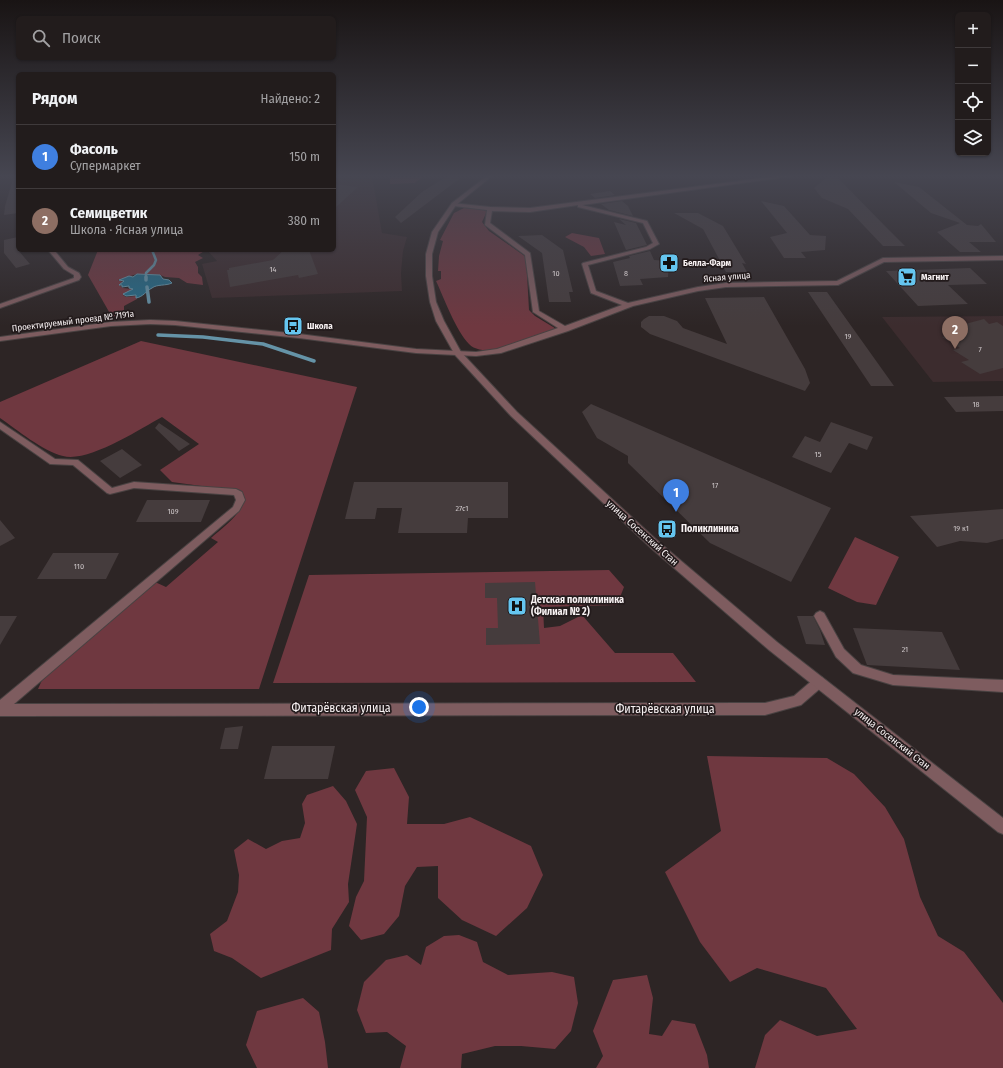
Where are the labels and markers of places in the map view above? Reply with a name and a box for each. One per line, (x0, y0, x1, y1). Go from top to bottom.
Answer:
pharmacy icon: Белла-Фарм (658, 252, 680, 274)
place label: Белла-Фарм (683, 258, 732, 268)
supermarket icon: Магнит (896, 266, 918, 288)
place label: Магнит (921, 272, 949, 282)
bus stop icon: Школа (282, 315, 304, 337)
pin: 2 (942, 316, 968, 349)
place label: Школа (307, 321, 333, 331)
pin: 1 (663, 479, 689, 512)
bus stop icon: Поликлиника (656, 518, 678, 540)
place label: Поликлиника (681, 523, 739, 535)
place label: Детская поликлиника (Филиал № 2) (530, 594, 624, 618)
hospital icon: Детская поликлиника (Филиал № 2) (506, 595, 528, 617)

